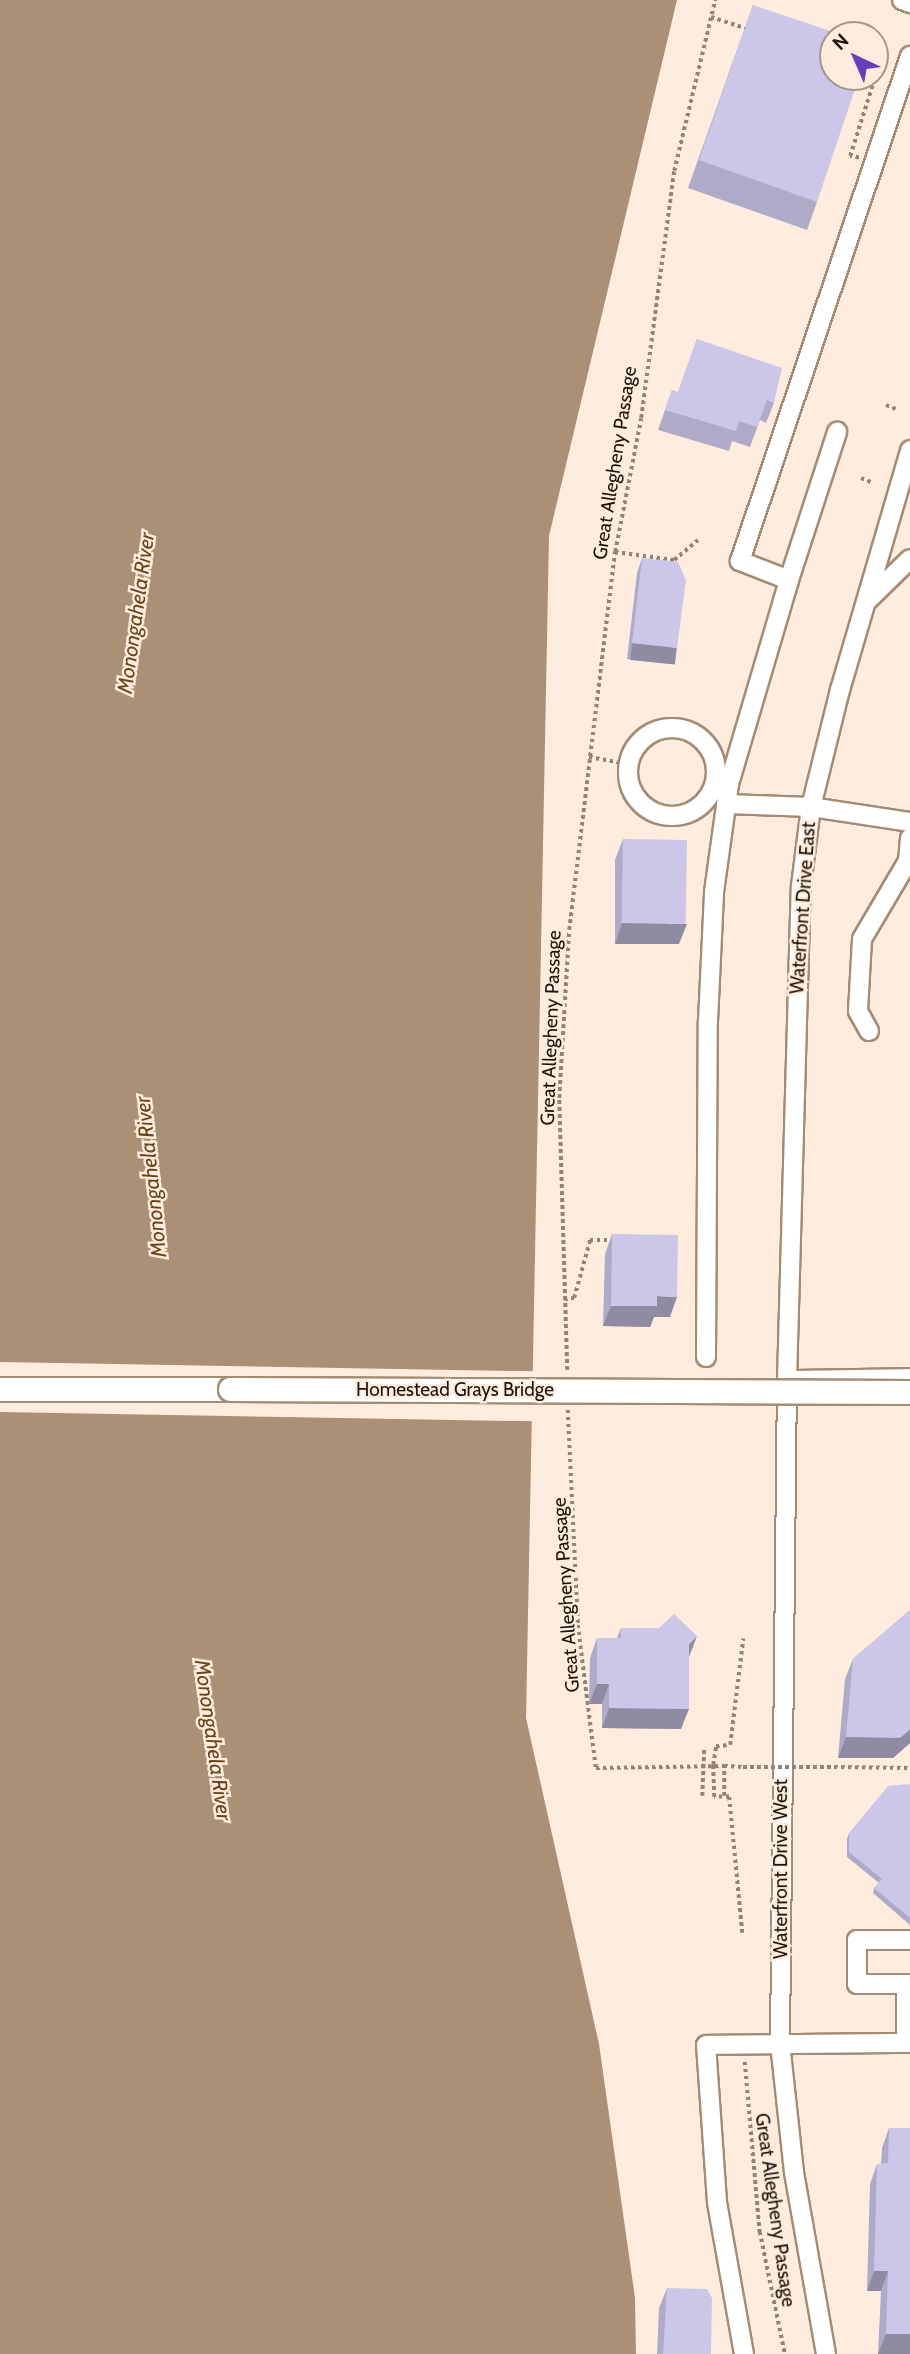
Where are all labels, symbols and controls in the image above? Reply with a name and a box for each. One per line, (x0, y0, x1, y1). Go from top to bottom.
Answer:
north arrow (819, 21, 889, 91)
text: N (828, 29, 853, 55)
street label: Great Allegheny Passage (588, 365, 642, 561)
water label: Monongahela River (112, 531, 160, 695)
street label: Waterfront Drive East (786, 821, 820, 995)
street label: Great Allegheny Passage (536, 930, 566, 1126)
water label: Monongahela River (130, 1095, 172, 1259)
street label: Homestead Grays Bridge (356, 1379, 554, 1401)
street label: Great Allegheny Passage (548, 1497, 584, 1693)
water label: Monongahela River (189, 1658, 237, 1822)
street label: Waterfront Drive West (770, 1779, 792, 1959)
street label: Great Allegheny Passage (750, 2112, 800, 2308)

